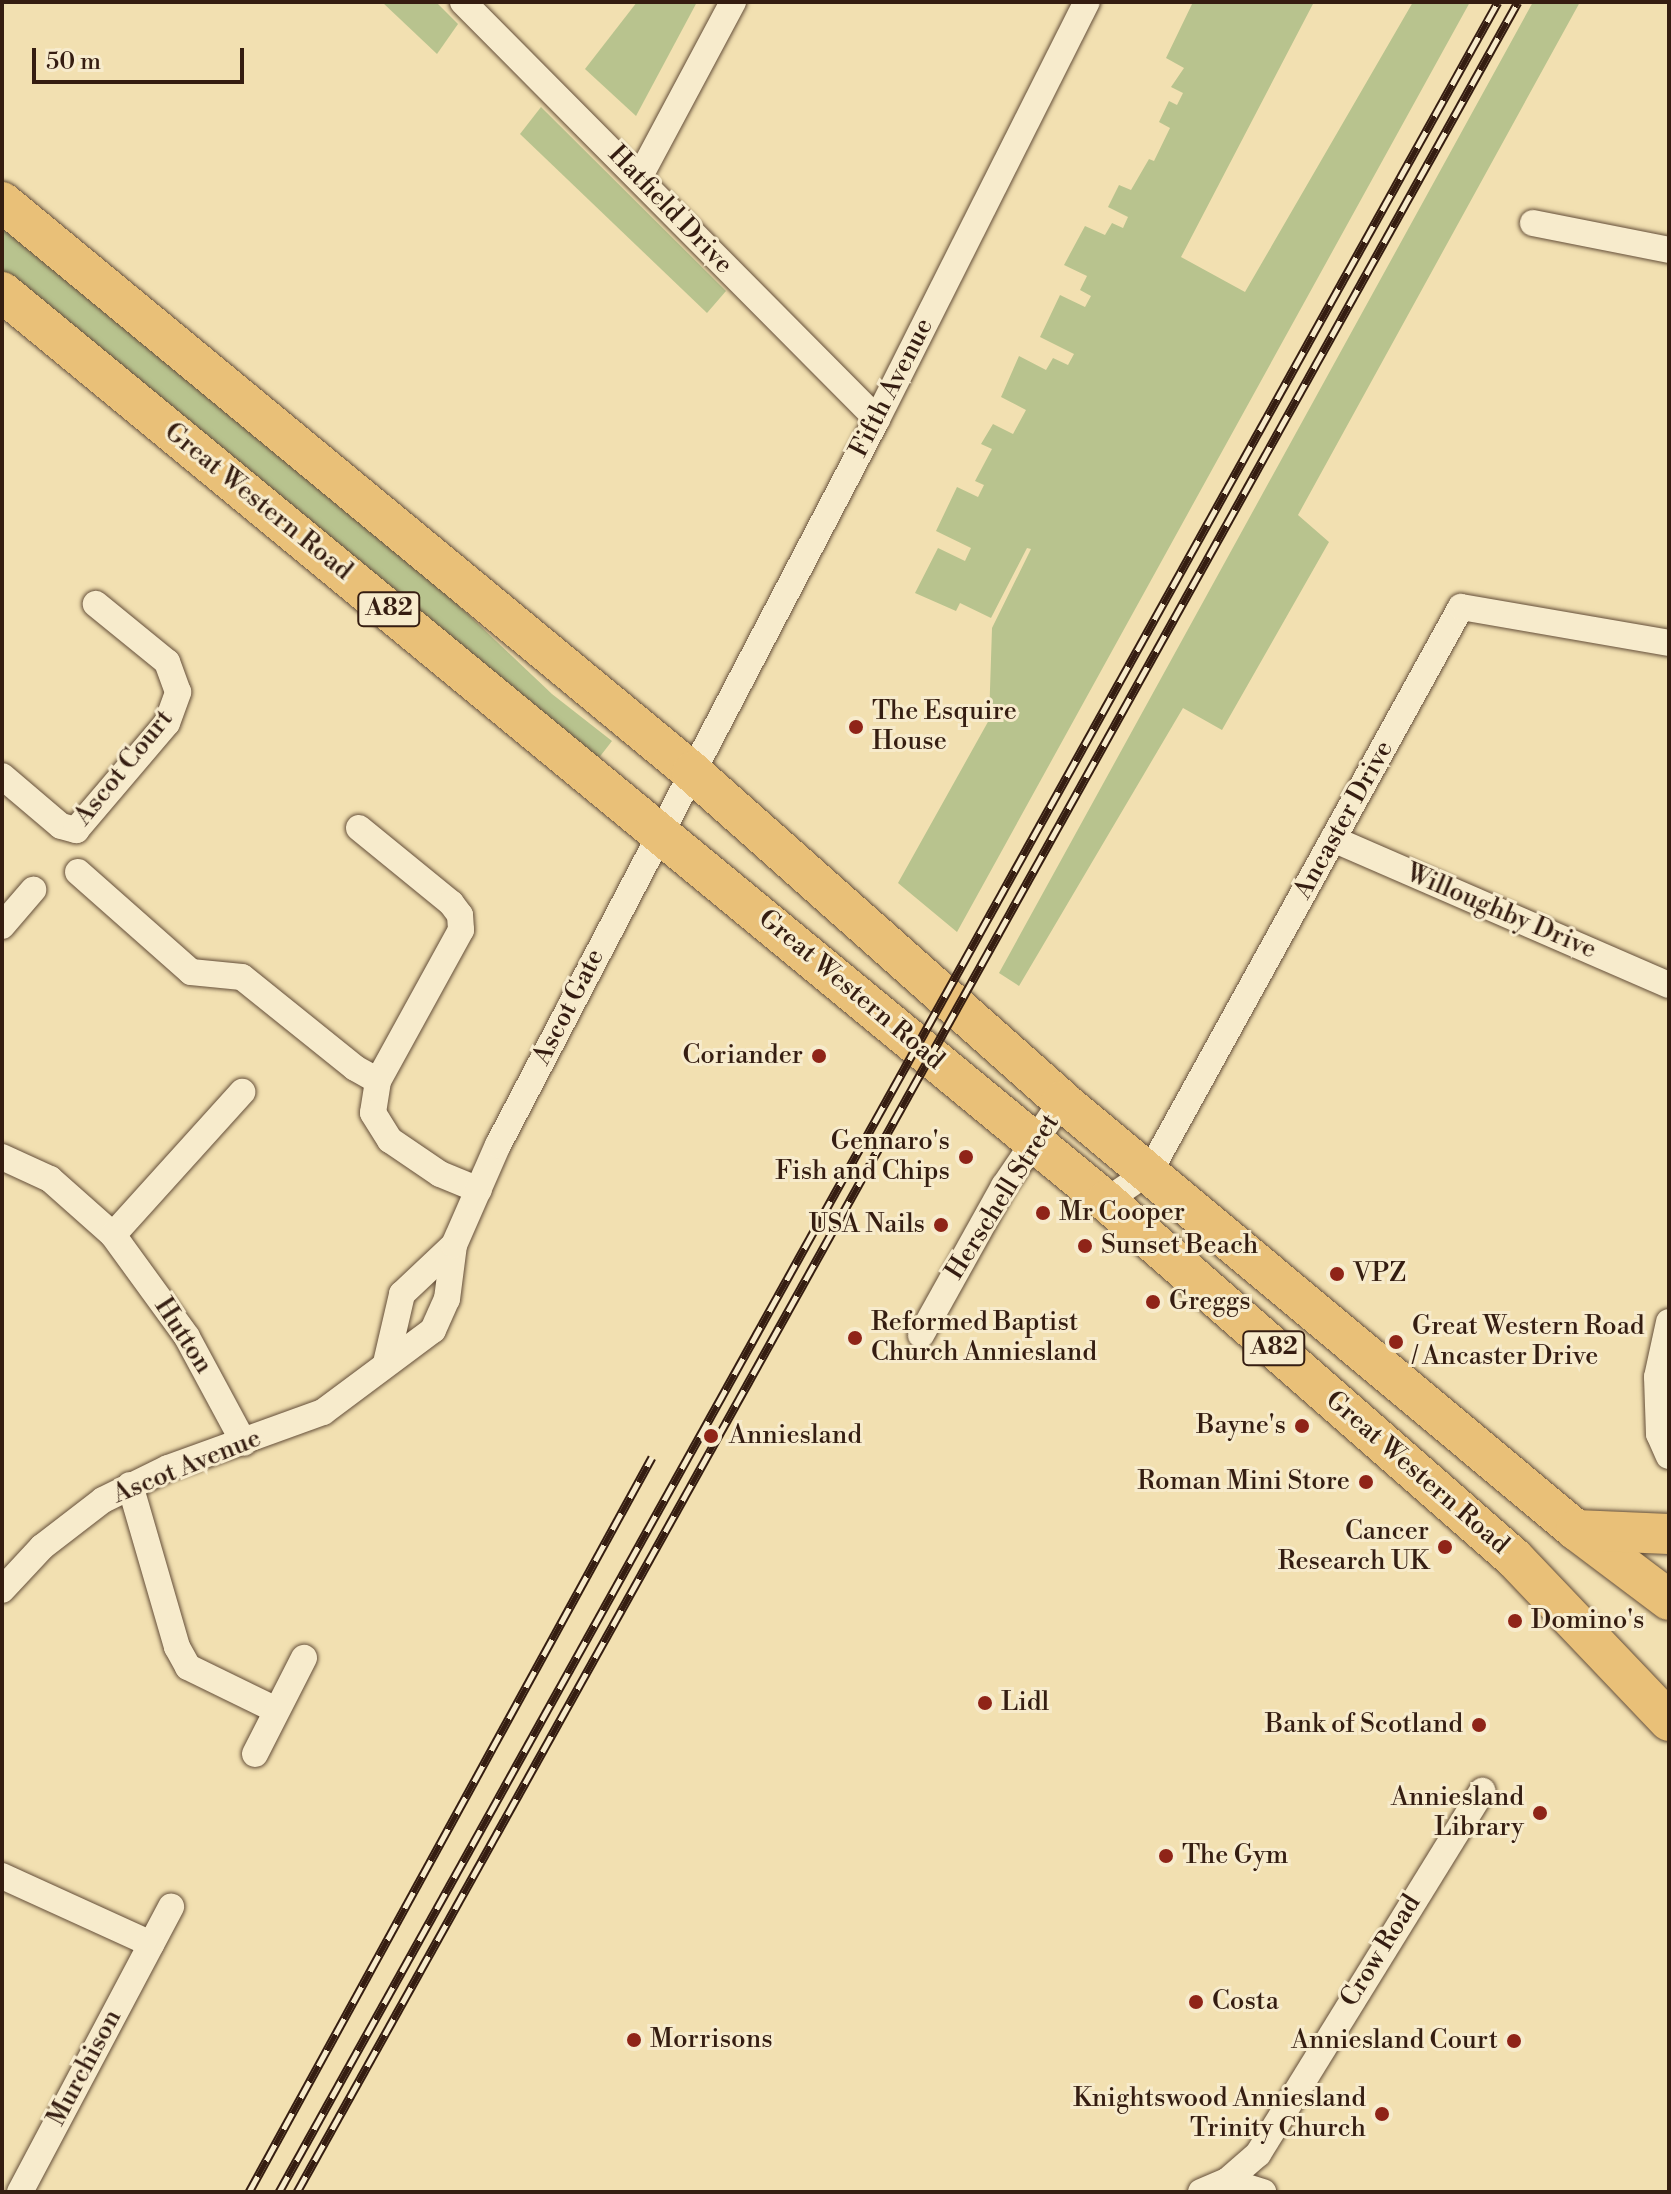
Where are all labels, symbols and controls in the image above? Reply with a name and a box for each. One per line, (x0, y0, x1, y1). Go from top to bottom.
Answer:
scale bar (36, 32, 248, 82)
text: 50 m (46, 47, 101, 77)
street label: Hatfield Drive (601, 139, 739, 281)
street label: Fifth Avenue (844, 313, 940, 463)
street label: Great Western Road (158, 417, 358, 587)
road number: A82 (357, 589, 421, 629)
place label: The Esquire House (872, 696, 1017, 758)
street label: Ascot Court (68, 704, 180, 832)
marker: The Esquire House (847, 718, 865, 736)
street label: Ancaster Drive (1288, 735, 1400, 905)
street label: Willoughby Drive (1401, 858, 1601, 966)
street label: Great Western Road (752, 903, 950, 1077)
street label: Ascot Gate (527, 944, 611, 1070)
place label: Coriander (682, 1040, 803, 1072)
marker: Coriander (810, 1047, 828, 1065)
street label: Herschell Street (940, 1108, 1066, 1286)
place label: Gennaro's Fish and Chips (775, 1126, 950, 1188)
marker: Gennaro's Fish and Chips (957, 1148, 975, 1166)
place label: Mr Cooper (1059, 1197, 1185, 1229)
marker: Mr Cooper (1034, 1204, 1052, 1222)
place label: USA Nails (809, 1209, 925, 1241)
marker: USA Nails (932, 1216, 950, 1234)
place label: Sunset Beach (1101, 1230, 1258, 1262)
marker: Sunset Beach (1076, 1237, 1094, 1255)
place label: VPZ (1353, 1258, 1406, 1290)
marker: VPZ (1328, 1265, 1346, 1283)
place label: Greggs (1169, 1286, 1251, 1318)
street label: Hutton (147, 1292, 219, 1380)
marker: Greggs (1144, 1293, 1162, 1311)
place label: Reformed Baptist Church Anniesland (871, 1307, 1097, 1368)
place label: Great Western Road / Ancaster Drive (1412, 1311, 1645, 1372)
road number: A82 (1242, 1328, 1306, 1368)
marker: Reformed Baptist Church Anniesland (846, 1329, 864, 1347)
marker: Great Western Road / Ancaster Drive (1387, 1333, 1405, 1351)
street label: Great Western Road (1319, 1385, 1515, 1561)
place label: Bayne's (1196, 1410, 1286, 1442)
marker: Bayne's (1293, 1417, 1311, 1435)
place label: Anniesland (729, 1420, 862, 1452)
street label: Ascot Avenue (108, 1423, 266, 1511)
marker: Anniesland (700, 1425, 722, 1447)
place label: Roman Mini Store (1137, 1466, 1350, 1498)
marker: Roman Mini Store (1357, 1473, 1375, 1491)
place label: Cancer Research UK (1278, 1516, 1429, 1578)
marker: Cancer Research UK (1436, 1538, 1454, 1556)
place label: Domino's (1531, 1605, 1644, 1637)
marker: Domino's (1506, 1612, 1524, 1630)
place label: Lidl (1001, 1687, 1049, 1719)
marker: Lidl (976, 1694, 994, 1712)
place label: Bank of Scotland (1265, 1709, 1463, 1741)
marker: Bank of Scotland (1470, 1716, 1488, 1734)
place label: Anniesland Library (1391, 1782, 1524, 1844)
marker: Anniesland Library (1531, 1804, 1549, 1822)
place label: The Gym (1182, 1840, 1288, 1872)
marker: The Gym (1157, 1847, 1175, 1865)
street label: Crow Road (1334, 1889, 1428, 2013)
place label: Costa (1212, 1986, 1279, 2018)
marker: Costa (1187, 1993, 1205, 2011)
street label: Murchison (41, 2005, 129, 2131)
place label: Morrisons (650, 2024, 773, 2056)
place label: Anniesland Court (1291, 2025, 1498, 2057)
marker: Morrisons (625, 2031, 643, 2049)
marker: Anniesland Court (1505, 2032, 1523, 2050)
place label: Knightswood Anniesland Trinity Church (1073, 2083, 1366, 2144)
marker: Knightswood Anniesland Trinity Church (1373, 2105, 1391, 2123)

